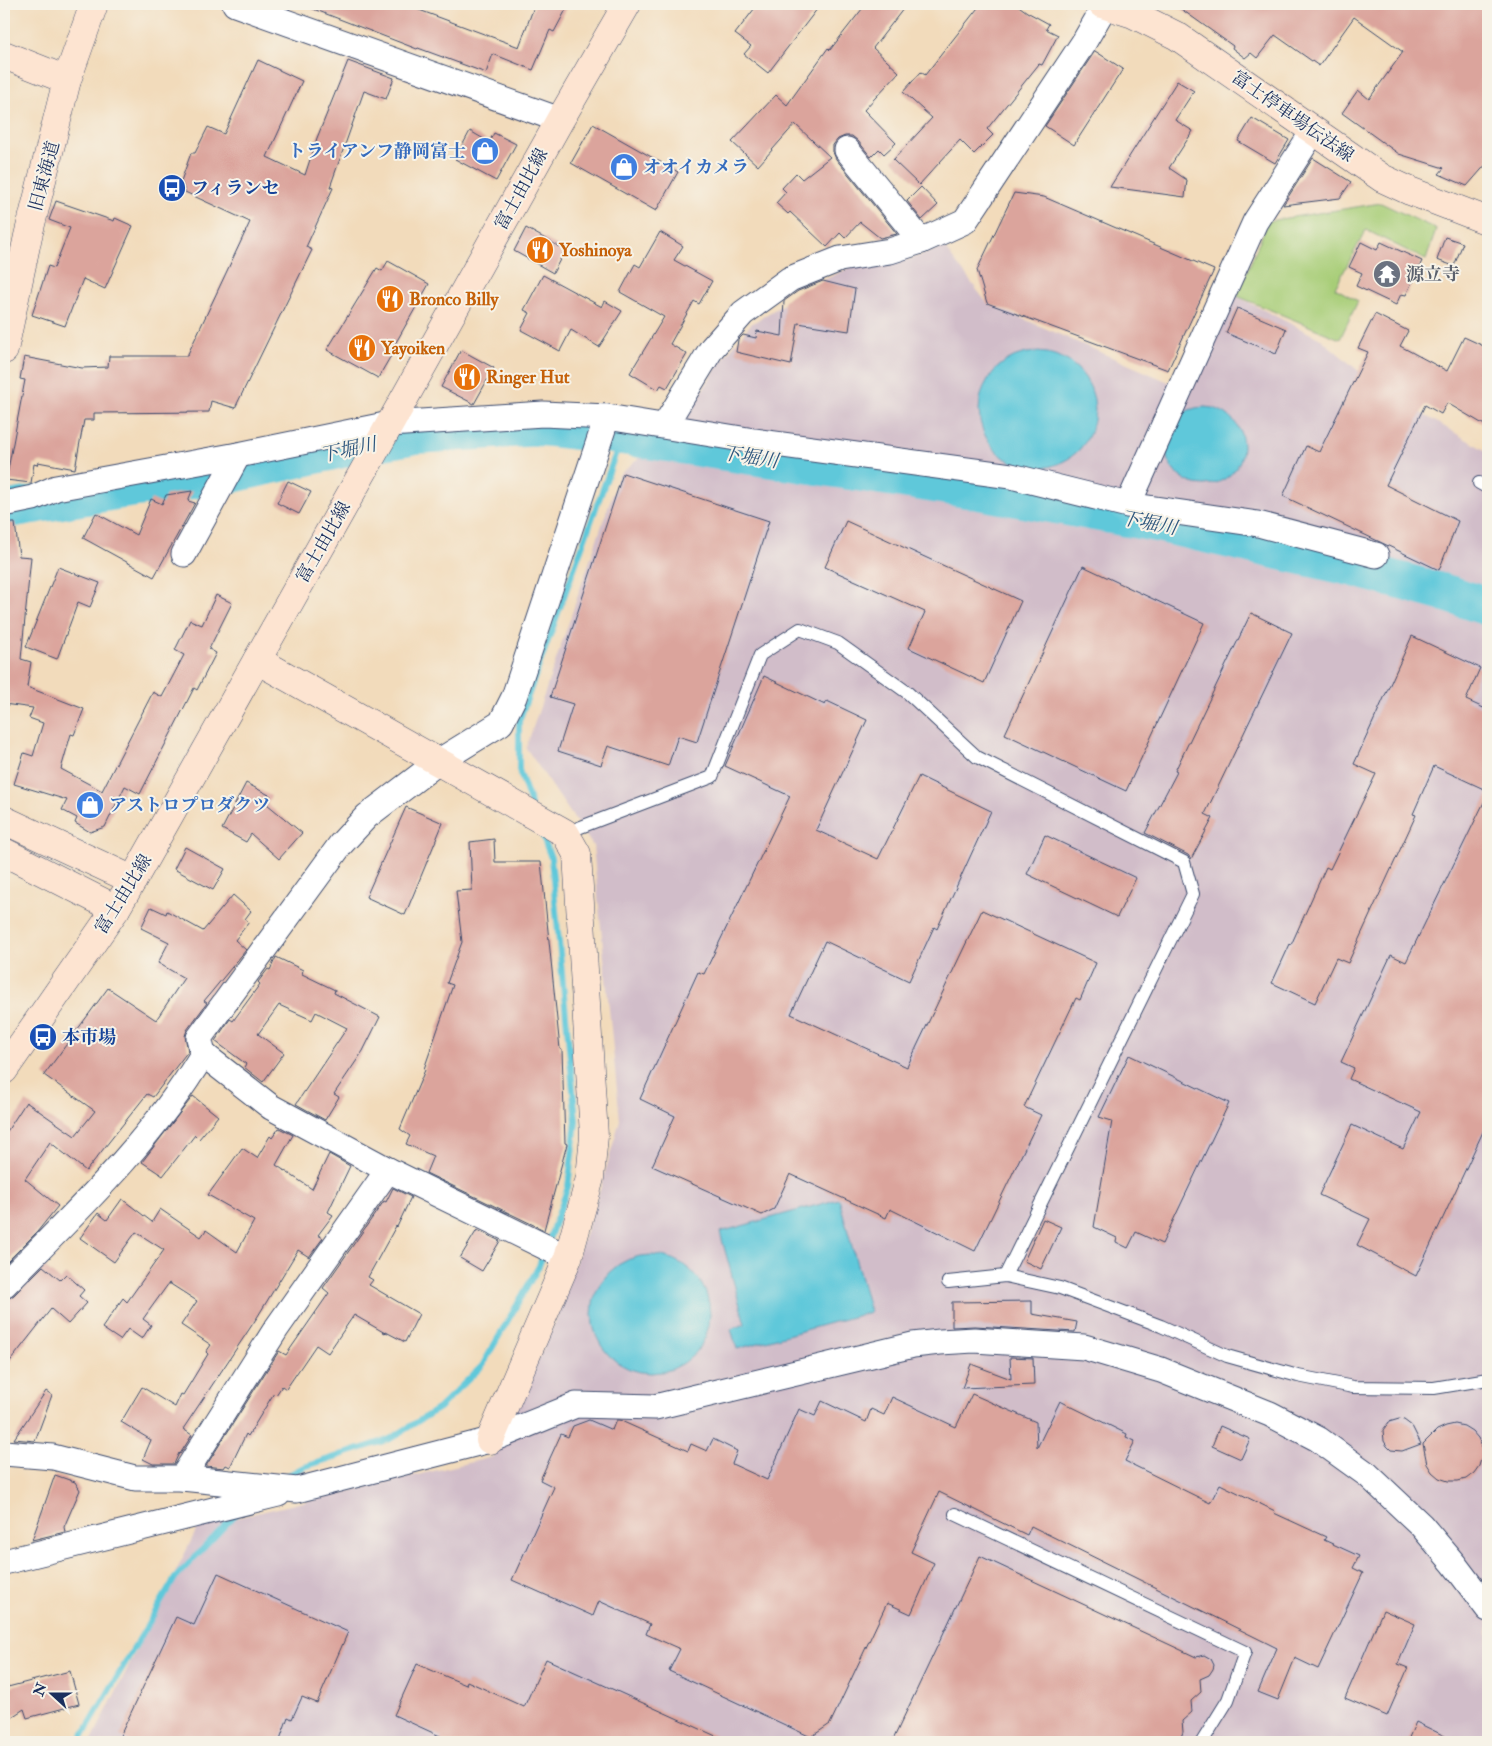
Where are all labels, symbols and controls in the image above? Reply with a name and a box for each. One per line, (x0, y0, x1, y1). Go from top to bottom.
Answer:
street label: 富士停車場伝法線 (1227, 66, 1358, 167)
shop icon: トライアンフ静岡富士 (470, 136, 500, 166)
street label: 旧東海道 (24, 138, 65, 214)
place label: トライアンフ静岡富士 (288, 140, 466, 163)
street label: 富士由比線 (490, 144, 553, 234)
shop icon: オオイカメラ (609, 152, 639, 182)
place label: オオイカメラ (643, 156, 749, 179)
bus stop icon: フィランセ (157, 173, 187, 203)
place label: フィランセ (191, 177, 280, 200)
restaurant icon: Yoshinoya (525, 235, 555, 265)
place label: Yoshinoya (558, 239, 632, 262)
temple icon: 源立寺 (1372, 259, 1402, 289)
place label: 源立寺 (1406, 263, 1460, 286)
restaurant icon: Bronco Billy (375, 284, 405, 314)
place label: Bronco Billy (409, 288, 500, 311)
restaurant icon: Yayoiken (347, 333, 377, 363)
place label: Yayoiken (380, 337, 446, 360)
restaurant icon: Ringer Hut (452, 362, 482, 392)
place label: Ringer Hut (486, 366, 570, 389)
water label: 下堀川 (318, 432, 381, 468)
water label: 下堀川 (720, 441, 782, 474)
street label: 富士由比線 (291, 498, 356, 587)
water label: 下堀川 (1119, 506, 1181, 541)
shop icon: アストロプロダクツ (75, 790, 105, 820)
place label: アストロプロダクツ (109, 794, 270, 817)
street label: 富士由比線 (90, 850, 157, 939)
bus stop icon: 本市場 (28, 1022, 58, 1052)
place label: 本市場 (62, 1026, 116, 1049)
north arrow (28, 1668, 78, 1718)
text: N (30, 1680, 51, 1699)

